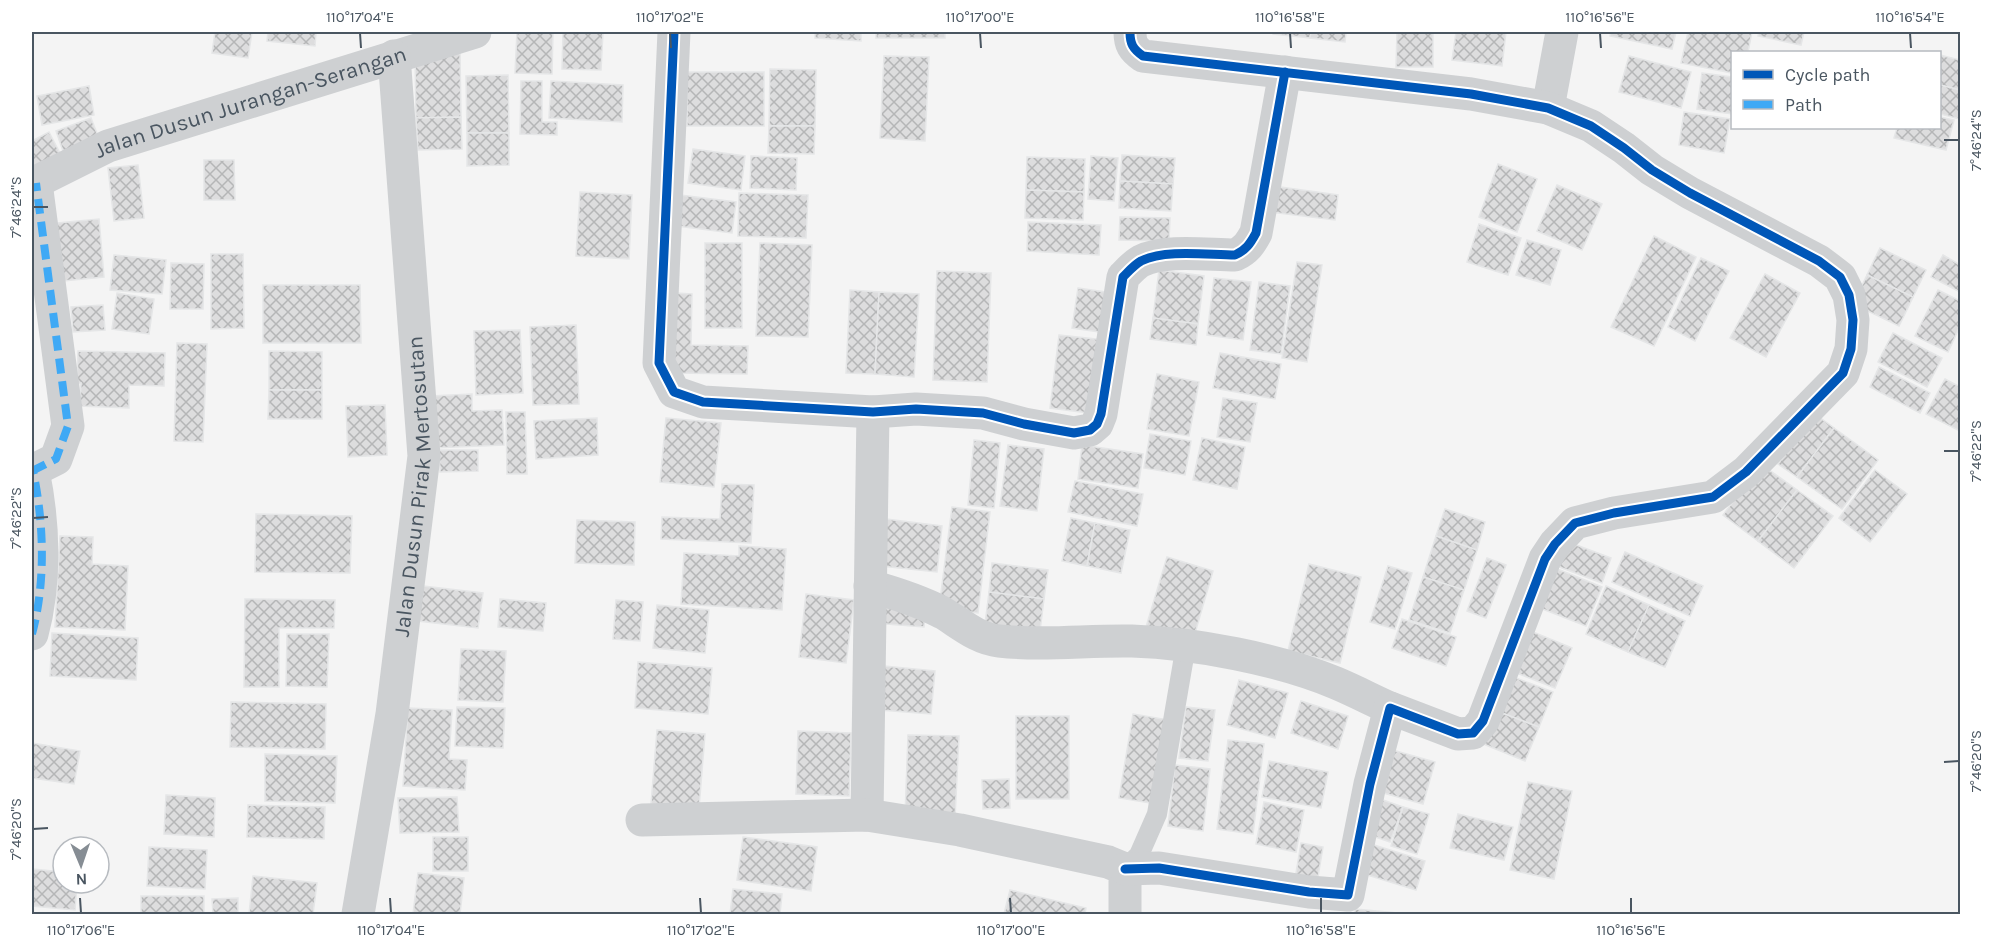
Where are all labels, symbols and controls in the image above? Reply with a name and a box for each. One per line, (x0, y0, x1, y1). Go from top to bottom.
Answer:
text: 110°17'04"E (326, 8, 394, 26)
text: 110°17'02"E (636, 8, 704, 26)
text: 110°17'00"E (946, 8, 1014, 26)
text: 110°16'58"E (1255, 8, 1325, 26)
text: 110°16'56"E (1565, 8, 1635, 26)
text: 110°16'54"E (1875, 8, 1945, 26)
street label: Jalan Dusun Jurangan-Serangan (90, 41, 410, 164)
legend (1731, 51, 1941, 129)
text: Cycle path (1785, 64, 1870, 86)
text: Path (1785, 94, 1823, 116)
text: 7°46'24"S (1967, 109, 1985, 171)
text: 7°46'24"S (7, 176, 25, 238)
street label: Jalan Dusun Pirak Mertosutan (389, 335, 437, 638)
text: 7°46'22"S (1967, 420, 1985, 482)
text: 7°46'22"S (7, 487, 25, 549)
text: 7°46'20"S (1967, 730, 1985, 792)
text: 7°46'20"S (7, 798, 25, 860)
north arrow (51, 835, 111, 895)
text: N (75, 870, 88, 889)
text: 110°17'06"E (47, 921, 115, 939)
text: 110°17'04"E (357, 921, 425, 939)
text: 110°17'02"E (667, 921, 735, 939)
text: 110°17'00"E (977, 921, 1045, 939)
text: 110°16'58"E (1286, 921, 1356, 939)
text: 110°16'56"E (1596, 921, 1666, 939)

